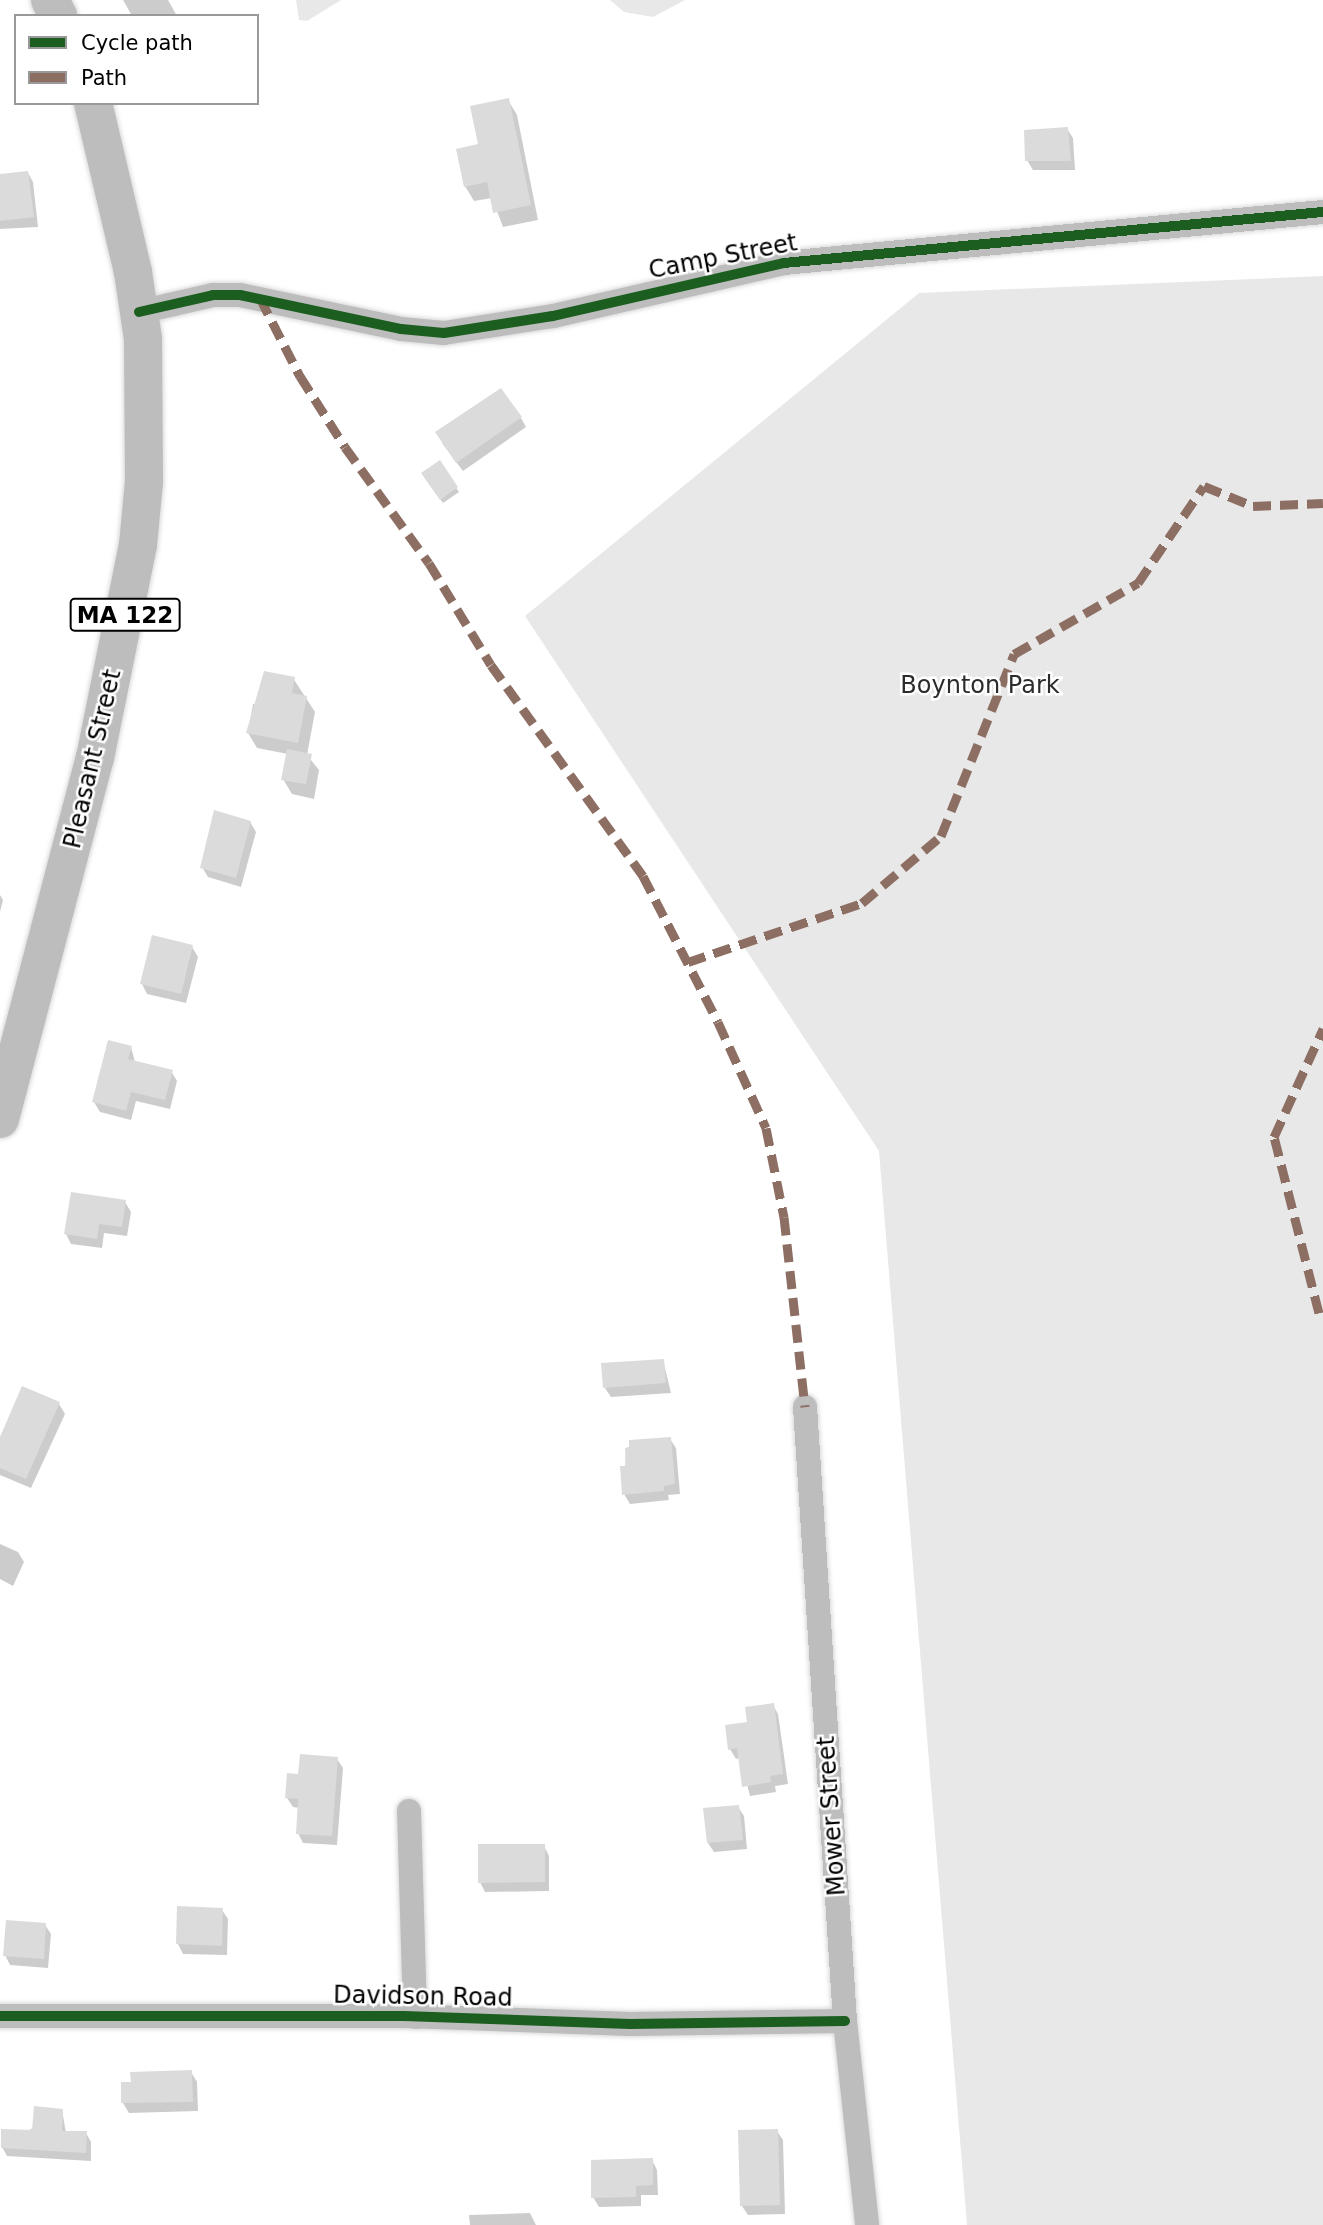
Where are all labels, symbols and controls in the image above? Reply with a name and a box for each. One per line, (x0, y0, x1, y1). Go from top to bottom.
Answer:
legend (14, 14, 259, 105)
text: Cycle path (81, 31, 193, 55)
text: Path (81, 66, 127, 90)
street label: Camp Street (646, 228, 800, 286)
road number: MA 122 (69, 596, 181, 635)
street label: Pleasant Street (58, 667, 128, 851)
park label: Boynton Park (900, 672, 1060, 700)
street label: Mower Street (812, 1735, 852, 1897)
street label: Davidson Road (333, 1981, 513, 2013)

